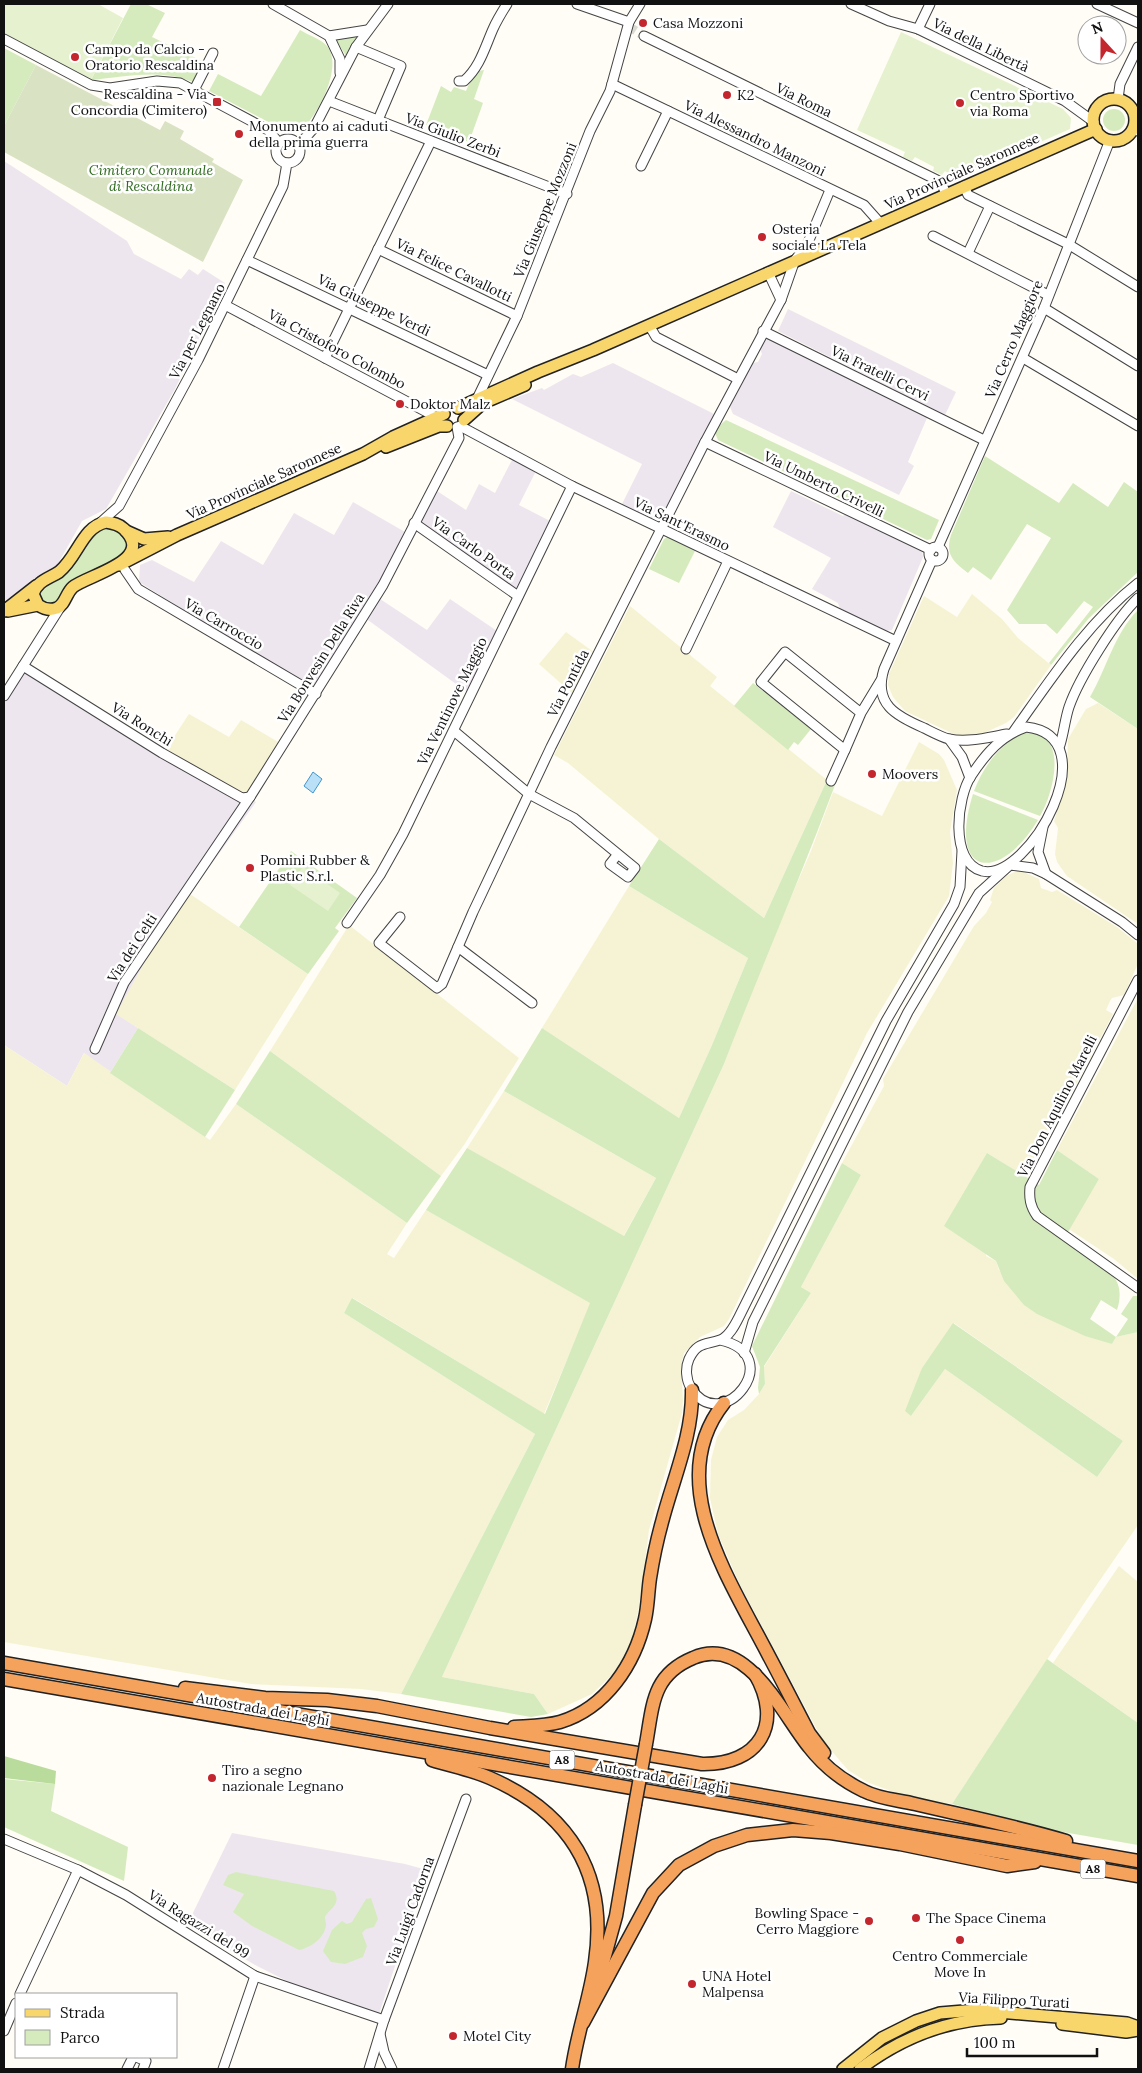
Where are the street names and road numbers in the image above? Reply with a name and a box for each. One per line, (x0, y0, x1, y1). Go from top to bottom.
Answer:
street label: Via della Libertà (929, 13, 1032, 76)
street label: Via Roma (772, 78, 835, 121)
street label: Via Alessandro Manzoni (680, 95, 829, 180)
street label: Via Giulio Zerbi (402, 108, 503, 161)
street label: Via Provinciale Saronnese (881, 129, 1043, 214)
street label: Via Giuseppe Mozzoni (509, 140, 580, 281)
street label: Via Felice Cavallotti (392, 234, 515, 306)
street label: Via Giuseppe Verdi (314, 269, 433, 340)
street label: Via Cerro Maggiore (981, 277, 1047, 402)
street label: Via per Legnano (165, 280, 229, 383)
street label: Via Cristoforo Colombo (264, 305, 409, 393)
street label: Via Fratelli Cervi (827, 341, 932, 405)
street label: Via Provinciale Saronnese (183, 439, 345, 524)
street label: Via Umberto Crivelli (760, 447, 887, 521)
street label: Via Sant'Erasmo (630, 493, 733, 555)
street label: Via Carlo Porta (428, 512, 519, 583)
street label: Via Bonvesin Della Riva (273, 590, 368, 727)
street label: Via Carroccio (181, 594, 267, 654)
street label: Via Ventinove Maggio (413, 634, 491, 769)
street label: Via Pontida (543, 646, 593, 721)
street label: Via Ronchi (107, 698, 176, 750)
street label: Via dei Celti (103, 910, 161, 986)
street label: Via Don Aquilino Marelli (1013, 1032, 1101, 1181)
street label: Autostrada dei Laghi (194, 1688, 331, 1730)
road number: A8 (550, 1750, 574, 1770)
street label: Autostrada dei Laghi (593, 1756, 730, 1798)
street label: Via Luigi Cadorna (381, 1854, 438, 1969)
road number: A8 (1080, 1860, 1106, 1878)
street label: Via Ragazzi del 99 (144, 1885, 253, 1962)
street label: Via Filippo Turati (957, 1988, 1070, 2012)

